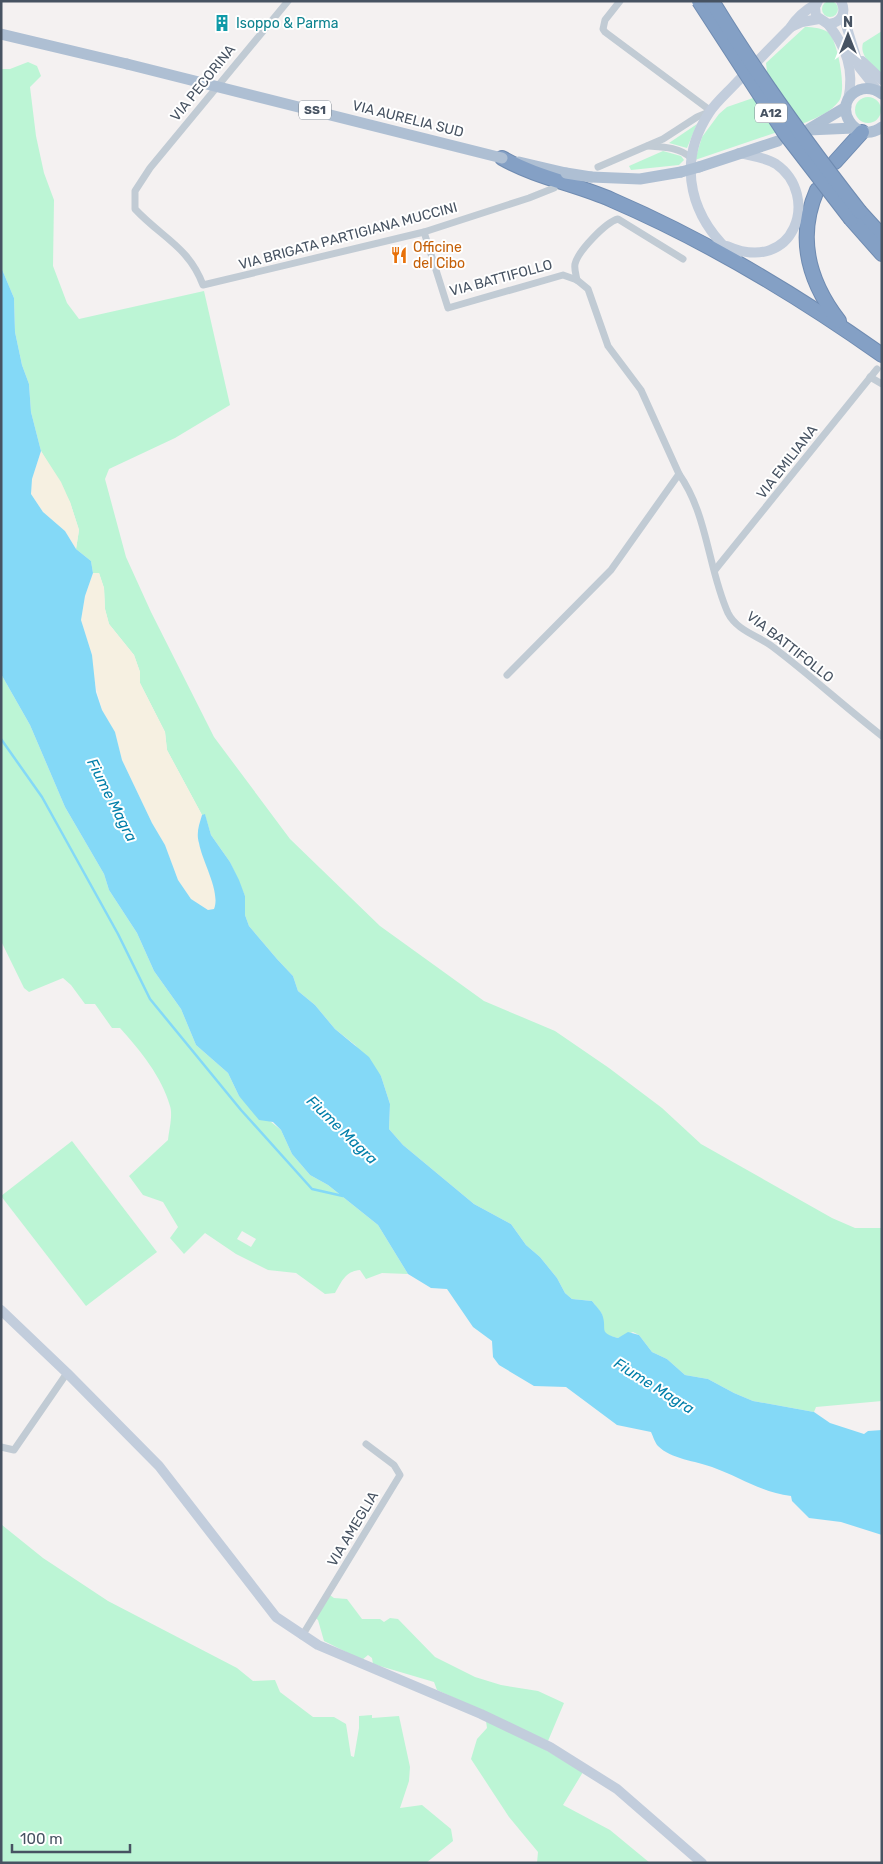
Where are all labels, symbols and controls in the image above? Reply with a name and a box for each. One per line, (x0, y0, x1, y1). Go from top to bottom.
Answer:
north arrow (823, 10, 873, 60)
building icon: Isoppo & Parma (212, 13, 232, 33)
text: N (843, 14, 853, 31)
place label: Isoppo & Parma (236, 15, 338, 32)
street label: VIA PECORINA (167, 41, 239, 125)
street label: VIA AURELIA SUD (351, 97, 465, 141)
road number: SS1 (299, 100, 331, 120)
road number: A12 (755, 104, 787, 122)
street label: VIA BRIGATA PARTIGIANA MUCCINI (237, 199, 459, 273)
place label: Officine del Cibo (413, 239, 465, 272)
restaurant icon: Officine del Cibo (389, 245, 409, 265)
street label: VIA BATTIFOLLO (448, 256, 554, 300)
street label: VIA EMILIANA (753, 421, 821, 502)
street label: VIA BATTIFOLLO (743, 608, 837, 686)
water label: Fiume Magra (83, 755, 141, 845)
water label: Fiume Magra (303, 1092, 381, 1168)
water label: Fiume Magra (611, 1354, 698, 1418)
street label: VIA AMEGLIA (324, 1488, 382, 1570)
scale bar (12, 1822, 130, 1854)
text: 100 m (20, 1830, 62, 1848)

